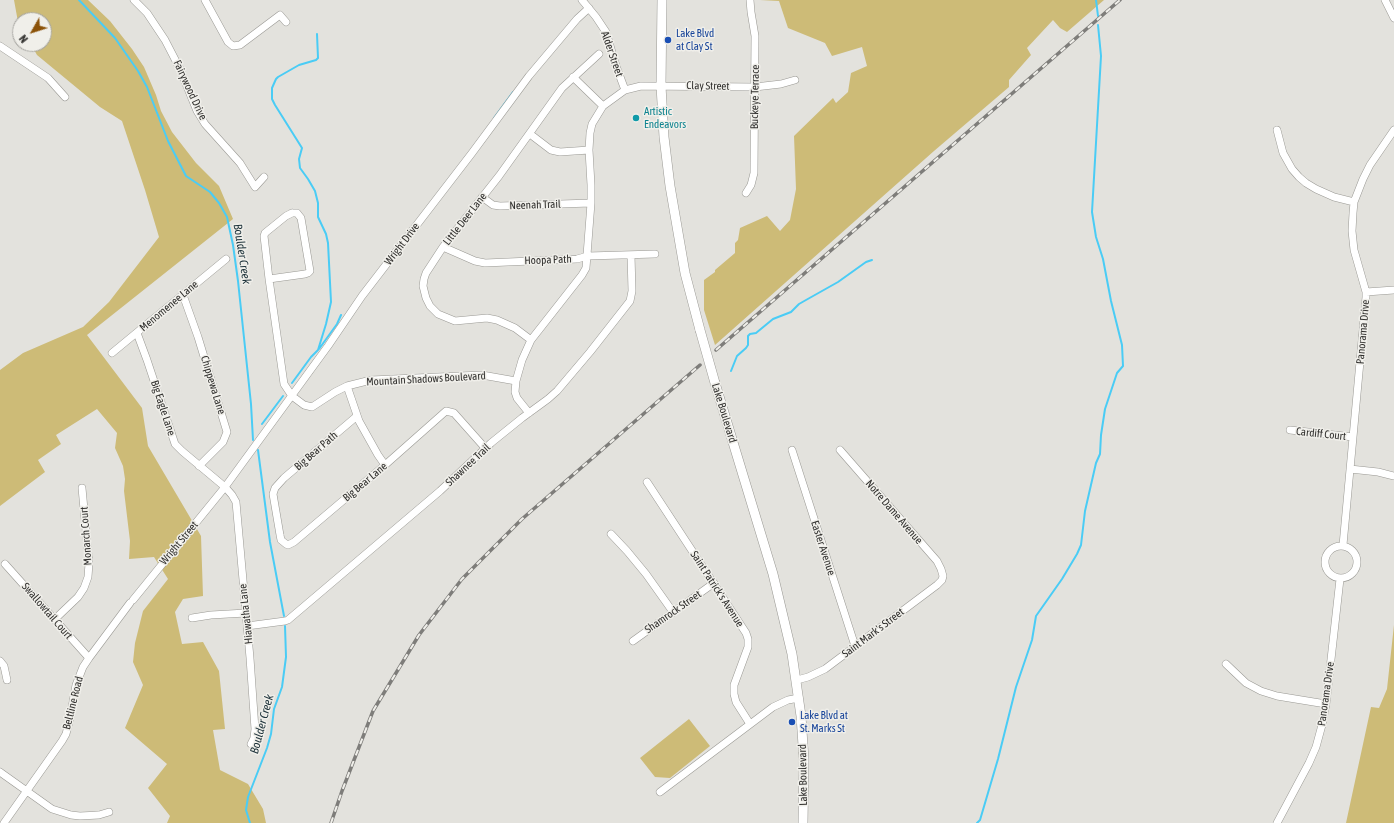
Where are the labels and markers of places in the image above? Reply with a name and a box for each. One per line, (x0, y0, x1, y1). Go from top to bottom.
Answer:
place label: Lake Blvd at Clay St (676, 27, 714, 53)
marker: Lake Blvd at Clay St (663, 35, 673, 45)
place label: Artistic Endeavors (644, 105, 686, 131)
marker: Artistic Endeavors (631, 113, 641, 123)
place label: Lake Blvd at St. Marks St (800, 709, 848, 735)
marker: Lake Blvd at St. Marks St (787, 717, 797, 727)

